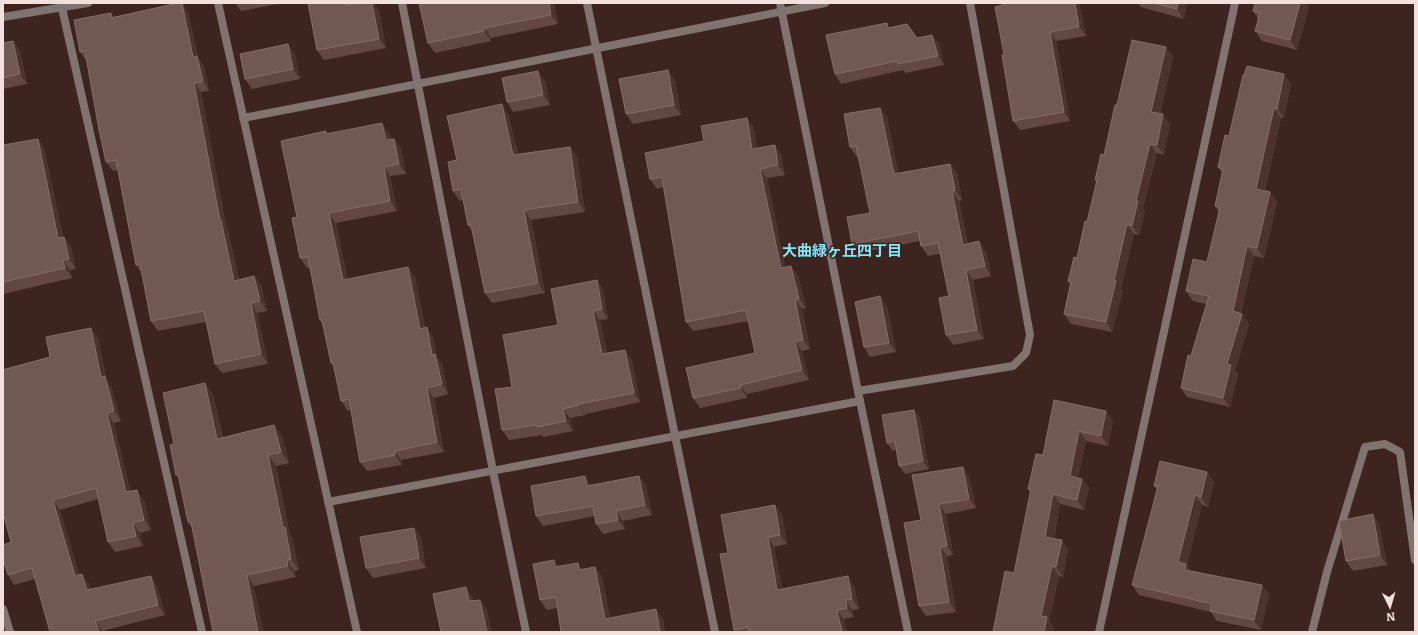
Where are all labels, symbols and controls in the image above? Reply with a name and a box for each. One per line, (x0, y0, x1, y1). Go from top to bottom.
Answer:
district label: 大曲緑ヶ丘四丁目 (782, 238, 902, 261)
north arrow (1370, 587, 1410, 627)
text: N (1386, 610, 1396, 626)

